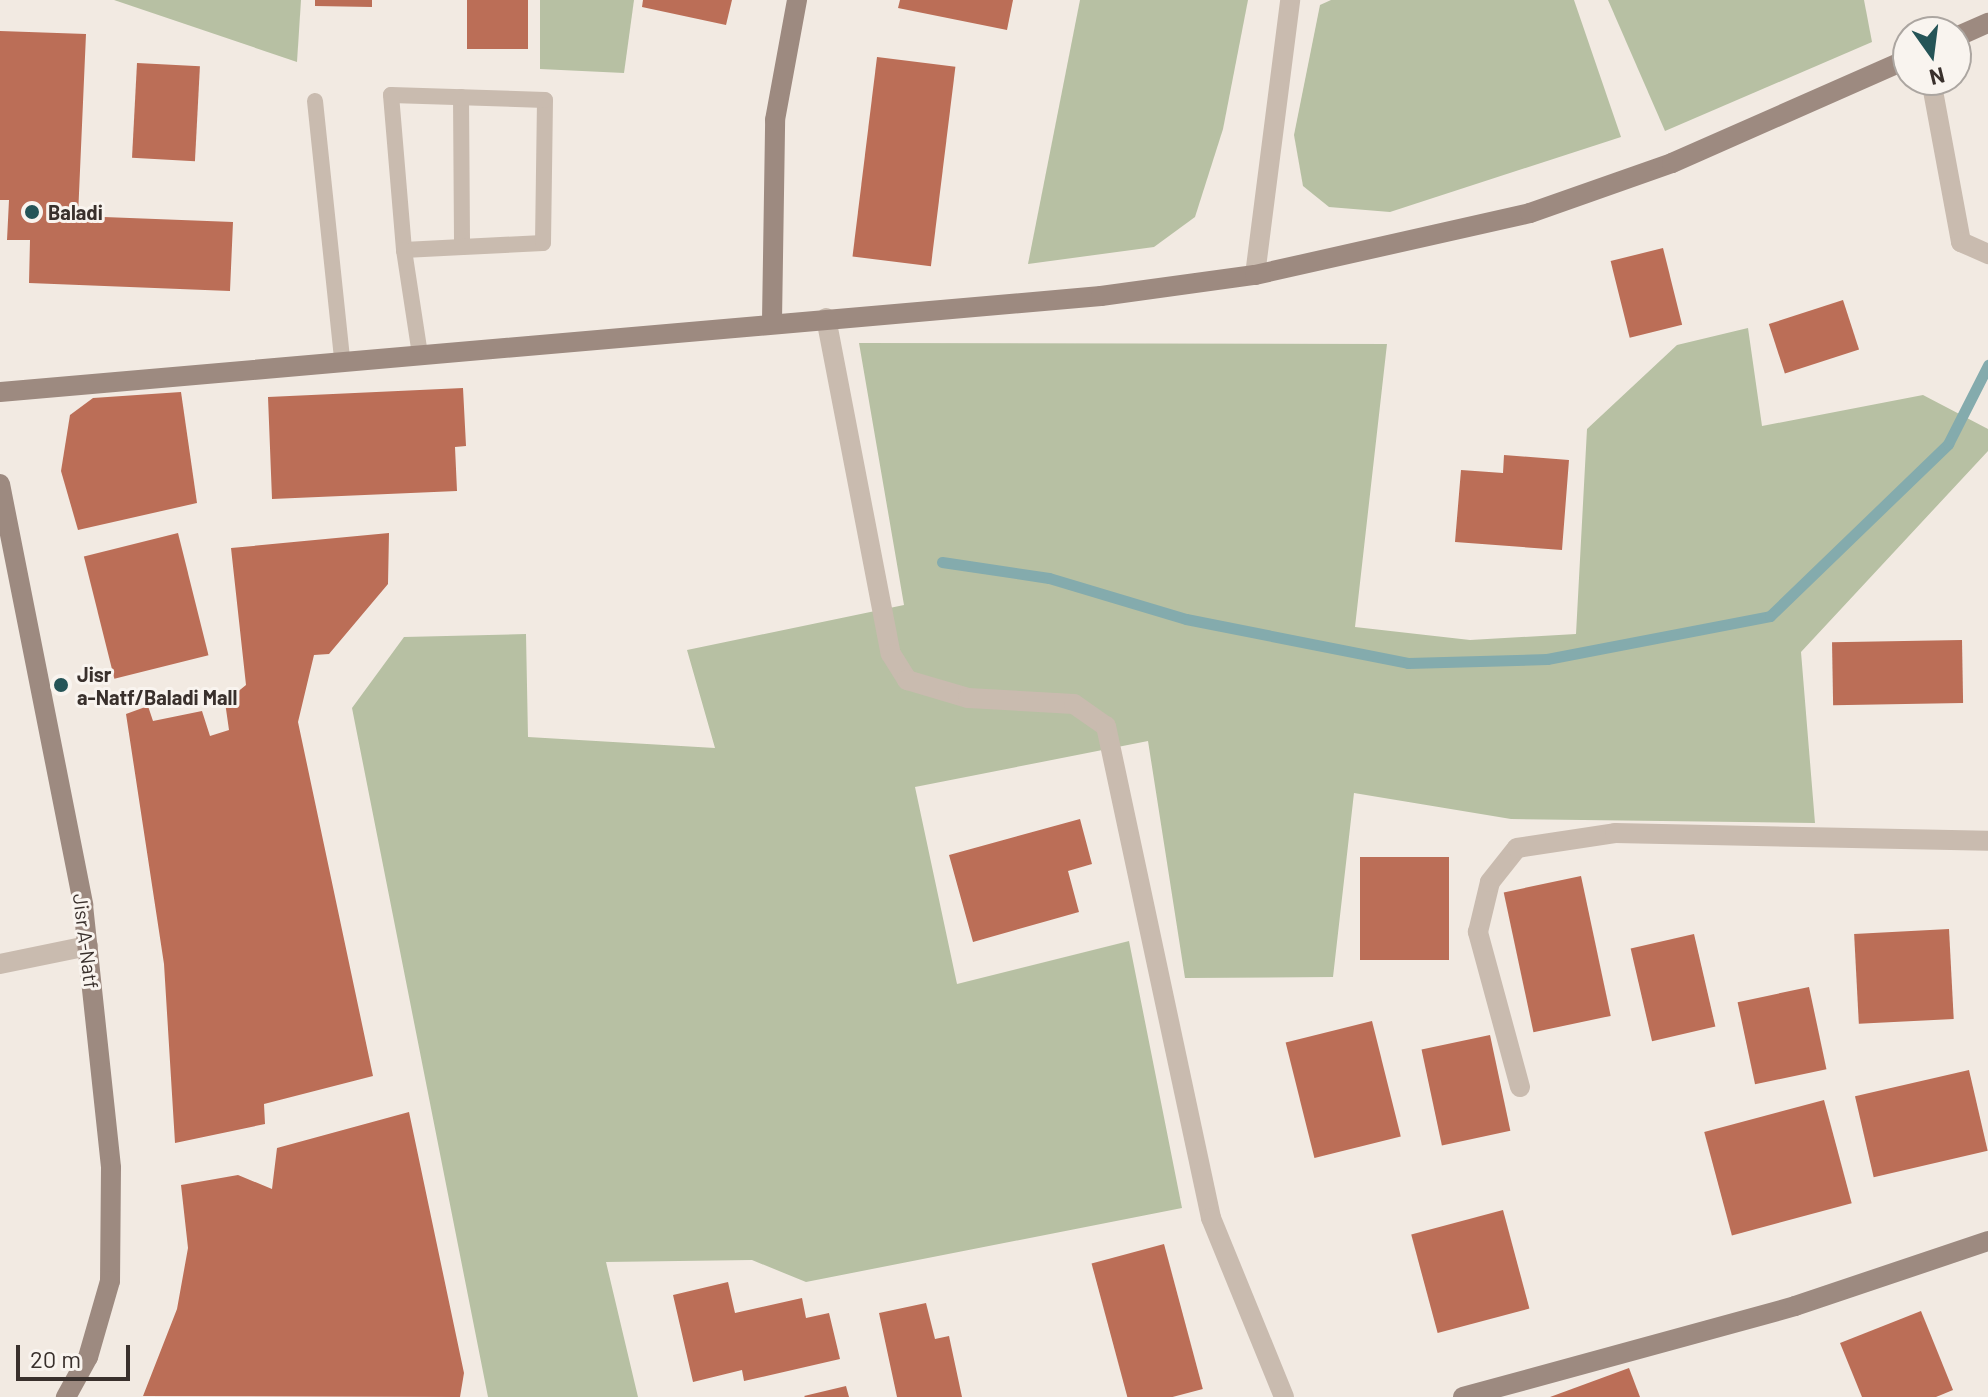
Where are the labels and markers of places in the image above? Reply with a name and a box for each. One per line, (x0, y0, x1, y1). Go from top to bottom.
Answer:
place label: Baladi (48, 200, 103, 224)
marker: Baladi (23, 203, 41, 221)
place label: Jisr a-Natf/Baladi Mall (77, 662, 237, 709)
marker: Jisr a-Natf/Baladi Mall (52, 676, 70, 694)

